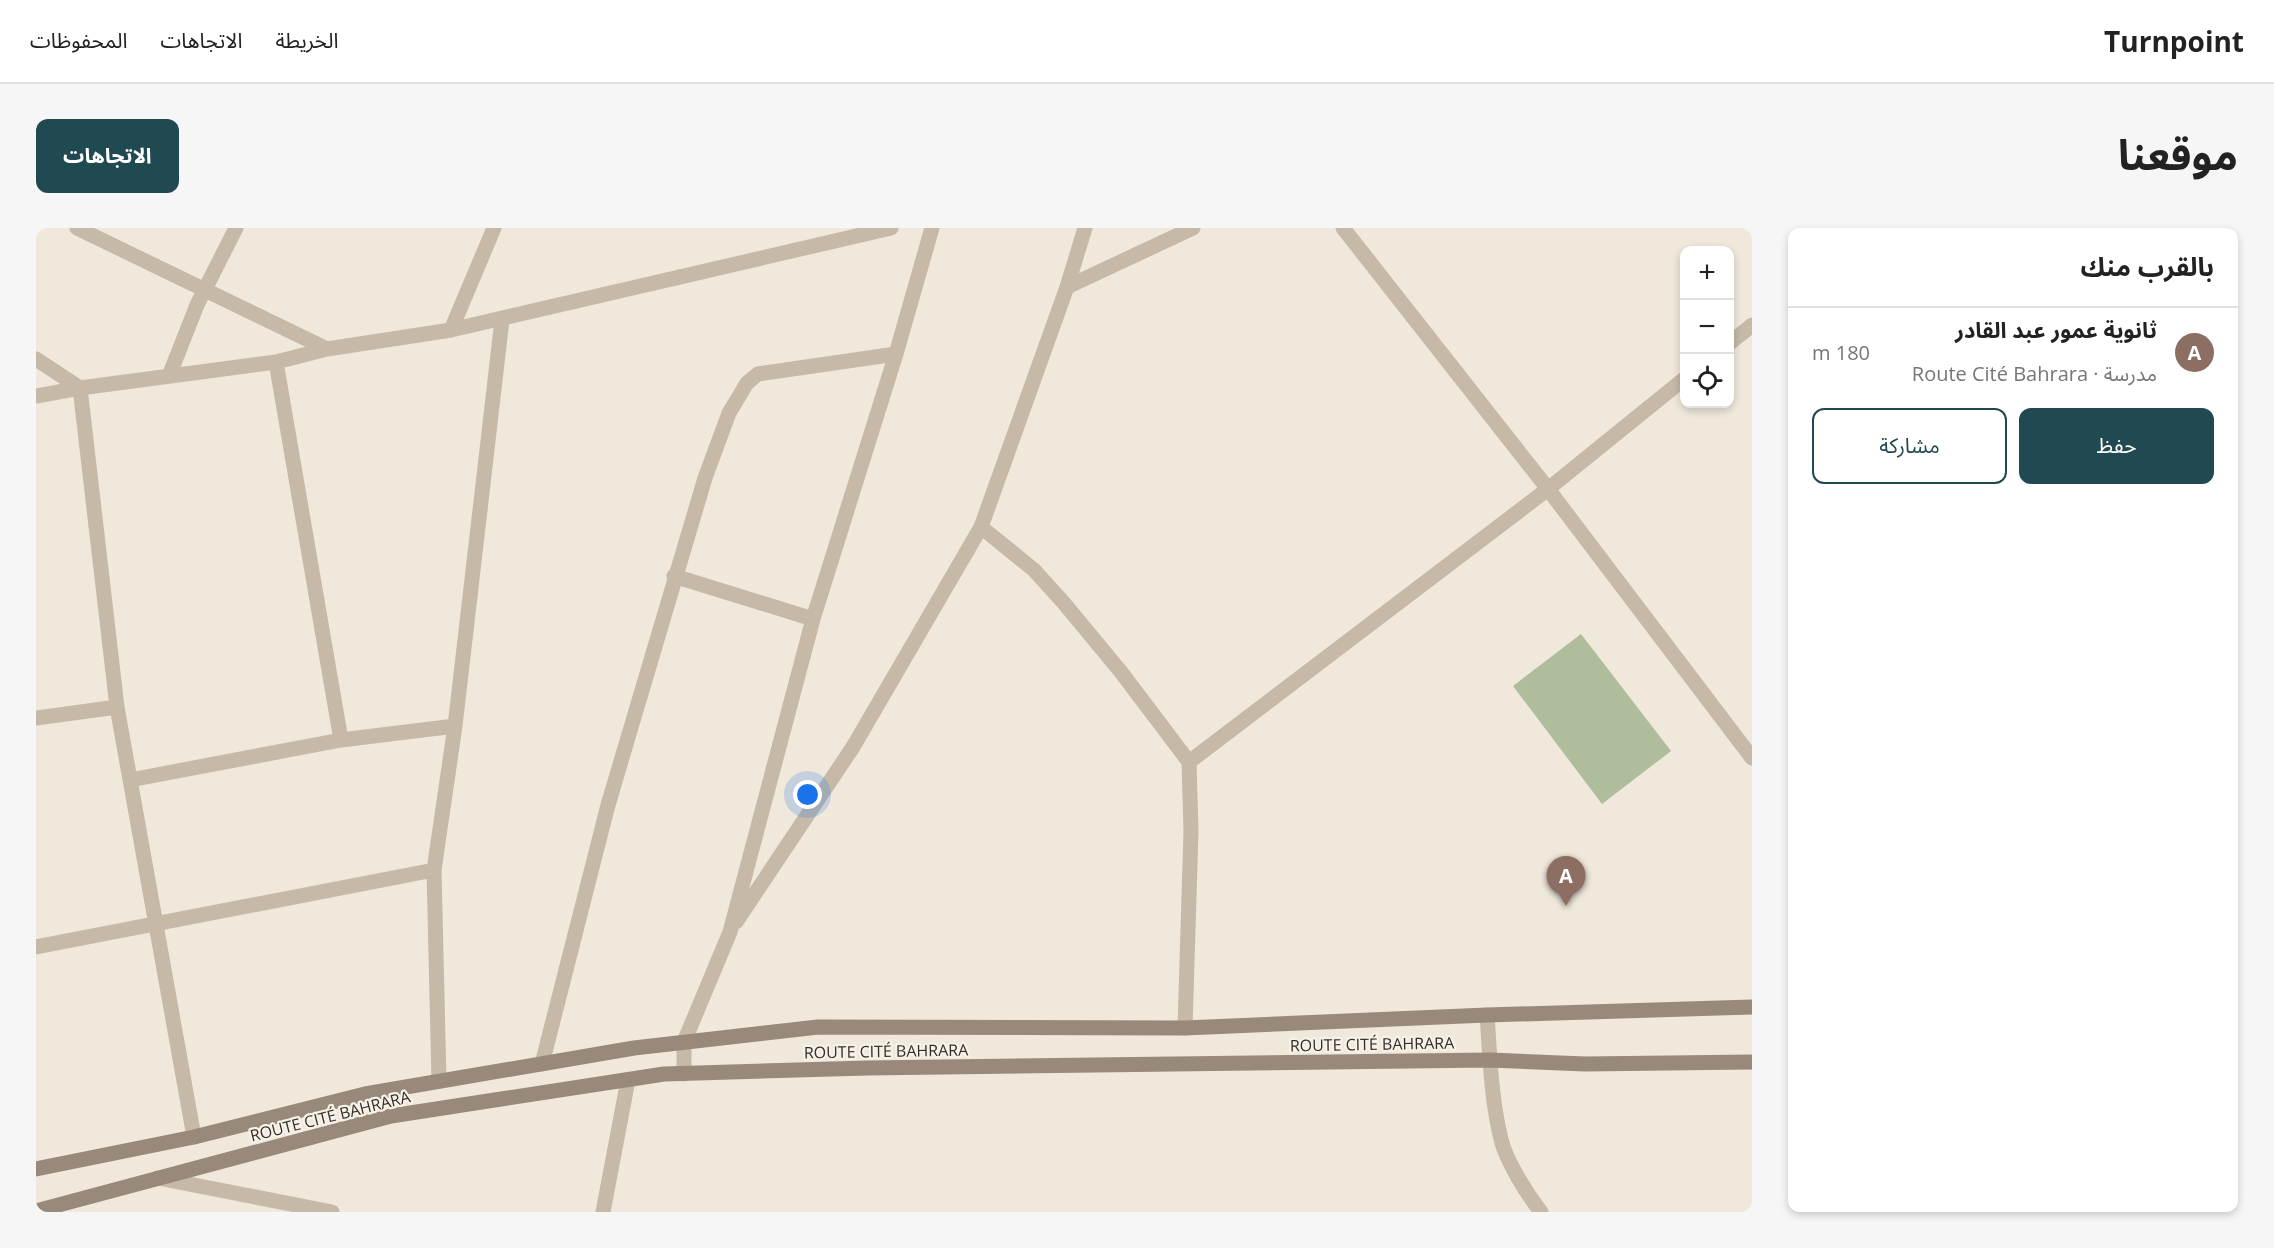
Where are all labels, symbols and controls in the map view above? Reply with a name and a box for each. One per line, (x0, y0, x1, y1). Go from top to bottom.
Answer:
text: Turnpoint (2104, 22, 2244, 60)
text: المحفوظات (30, 26, 127, 54)
text: الاتجاهات (160, 26, 242, 54)
text: الخريطة (275, 26, 338, 54)
button: الاتجاهات (36, 119, 179, 193)
text: موقعنا (2118, 125, 2238, 182)
map controls (1680, 246, 1734, 408)
button: + (1680, 246, 1734, 300)
text: بالقرب منك (2080, 248, 2214, 284)
button: − (1680, 300, 1734, 354)
text: ثانوية عمور عبد القادر (1955, 314, 2157, 344)
text: 180 m (1812, 339, 1870, 366)
text: A (2188, 339, 2201, 366)
button: locate (1680, 354, 1734, 408)
text: مدرسة · Route Cité Bahrara (1912, 360, 2157, 387)
button: مشاركة (1812, 408, 2007, 484)
button: حفظ (2019, 408, 2214, 484)
your location (793, 780, 822, 809)
pin: A (1546, 856, 1586, 906)
street label: ROUTE CITÉ BAHRARA (1290, 1032, 1455, 1056)
street label: ROUTE CITÉ BAHRARA (804, 1039, 969, 1063)
street label: ROUTE CITÉ BAHRARA (248, 1085, 413, 1147)

